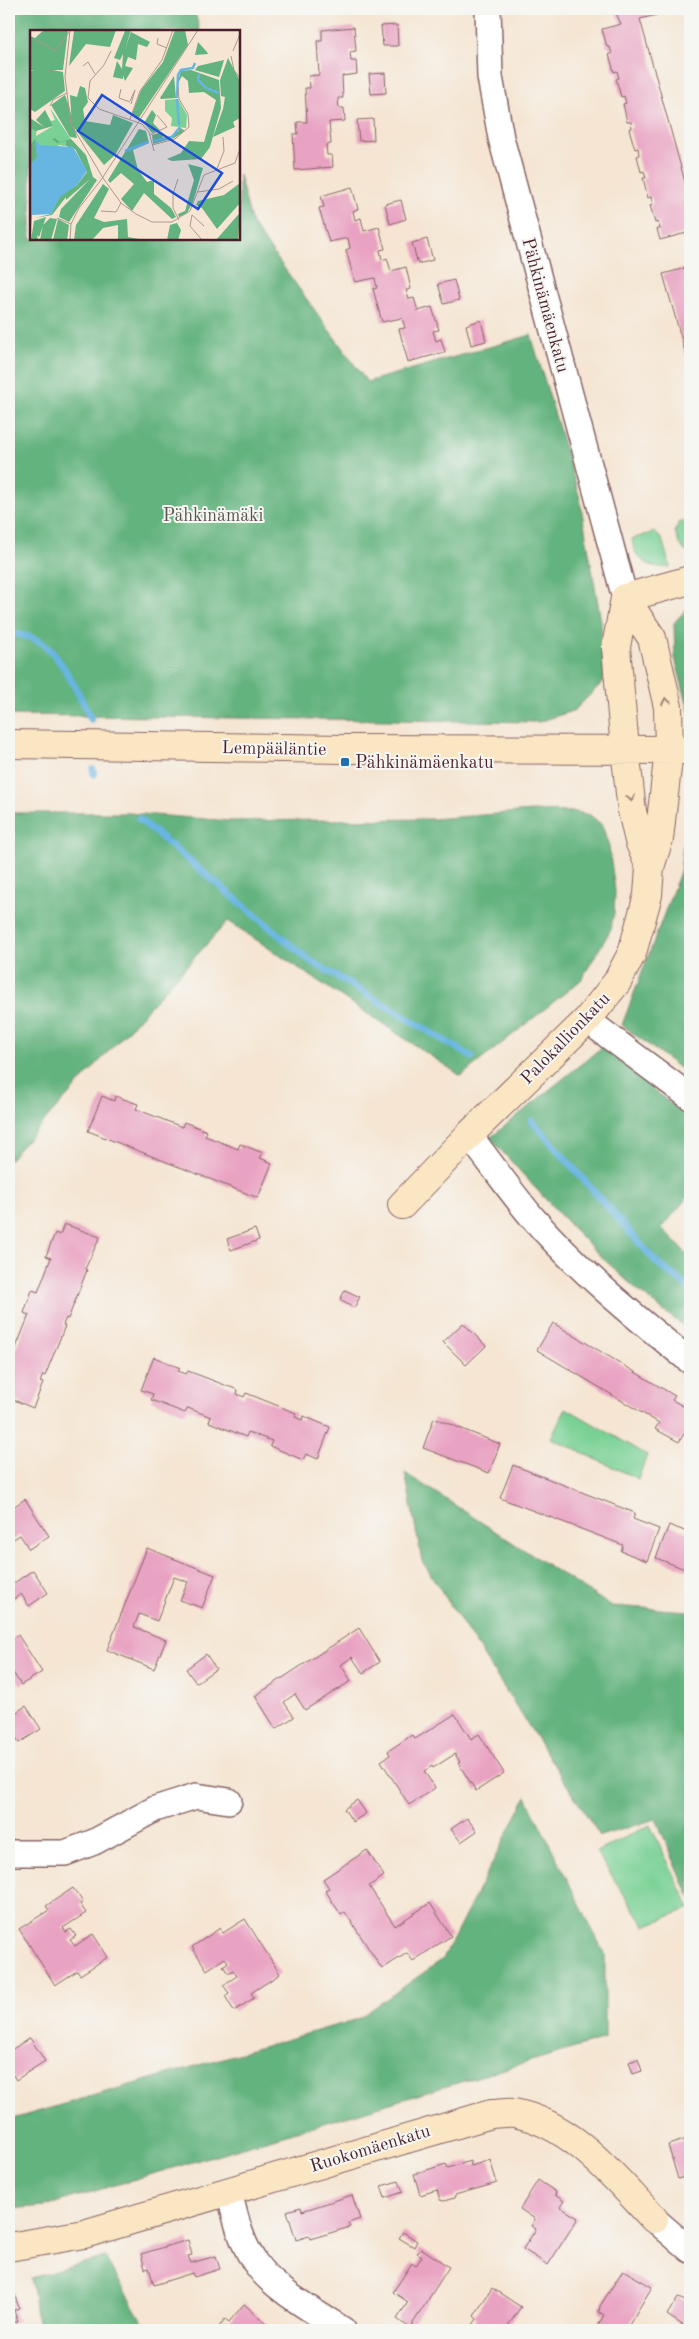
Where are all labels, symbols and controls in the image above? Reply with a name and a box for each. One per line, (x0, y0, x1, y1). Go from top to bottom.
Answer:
inset map (30, 30, 240, 240)
street label: Pähkinämäenkatu (518, 236, 572, 375)
park label: Pähkinämäki (163, 507, 263, 525)
one-way arrow (662, 697, 672, 706)
street label: Lempääläntie (222, 739, 326, 759)
place label: Pähkinämäenkatu (355, 754, 494, 772)
marker: Pähkinämäenkatu (339, 756, 351, 768)
one-way arrow (625, 794, 636, 802)
street label: Palokallionkatu (518, 989, 614, 1088)
street label: Ruokomäenkatu (308, 2122, 433, 2176)

